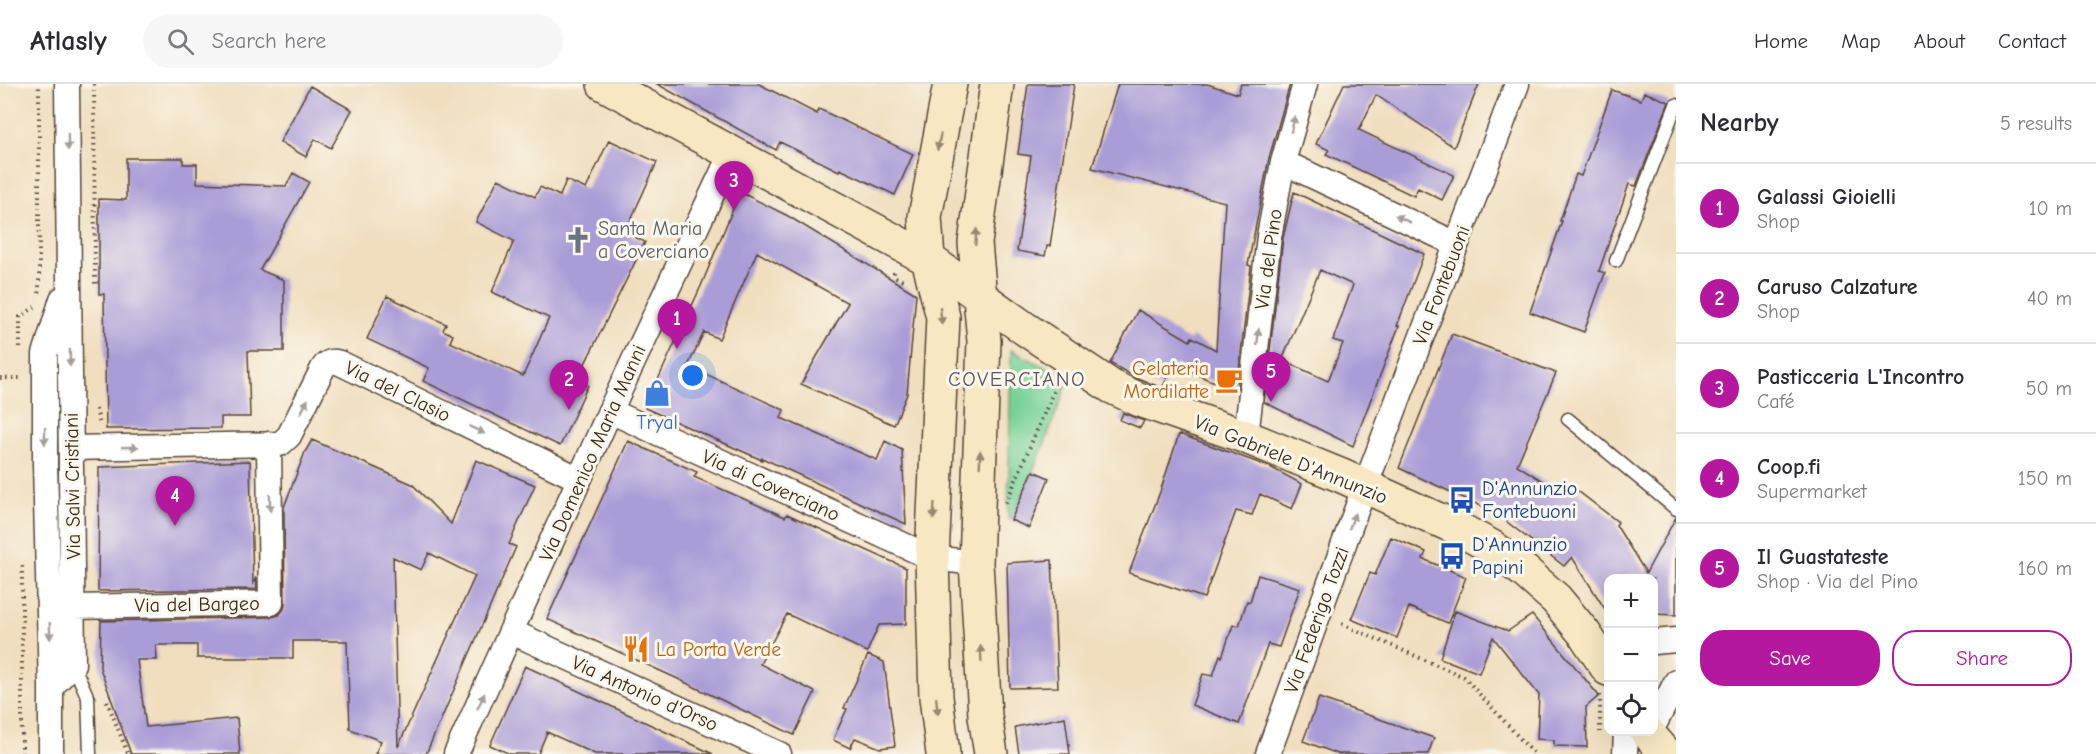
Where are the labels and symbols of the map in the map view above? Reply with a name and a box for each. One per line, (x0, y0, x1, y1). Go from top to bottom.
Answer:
one-way arrow (1289, 115, 1298, 133)
one-way arrow (934, 132, 943, 151)
one-way arrow (63, 133, 72, 152)
pin: 3 (714, 162, 754, 211)
street label: Via del Pino (1250, 207, 1287, 311)
one-way arrow (1394, 215, 1412, 225)
place label: Santa Maria a Coverciano (598, 217, 709, 263)
street label: Via Fontebuoni (1408, 222, 1475, 348)
church icon: Santa Maria a Coverciano (563, 225, 593, 255)
one-way arrow (972, 228, 981, 247)
pin: 1 (658, 300, 696, 349)
one-way arrow (936, 307, 946, 326)
one-way arrow (1253, 328, 1263, 347)
street label: Via Domenico Maria Manni (534, 341, 651, 565)
one-way arrow (65, 349, 75, 368)
pin: 5 (1252, 352, 1290, 402)
street label: Via del Clasio (341, 356, 454, 427)
place label: Gelateria Mordilatte (1124, 357, 1209, 403)
pin: 2 (550, 360, 588, 410)
your location (678, 361, 707, 390)
cafe icon: Gelateria Mordilatte (1214, 365, 1244, 395)
district label: COVERCIANO (948, 367, 1086, 391)
shop icon: Tryal (642, 378, 672, 408)
one-way arrow (299, 398, 309, 415)
street label: Via Gabriele D'Annunzio (1191, 410, 1391, 509)
place label: Tryal (636, 411, 678, 434)
street label: Via Salvi Cristiani (60, 412, 85, 560)
one-way arrow (469, 425, 486, 434)
one-way arrow (40, 427, 50, 446)
one-way arrow (120, 442, 139, 451)
street label: Via di Coverciano (698, 445, 843, 526)
one-way arrow (975, 450, 984, 469)
pin: 4 (156, 476, 195, 526)
place label: D'Annunzio Fontebuoni (1482, 477, 1577, 523)
bus stop icon: D'Annunzio Fontebuoni (1447, 485, 1477, 515)
one-way arrow (265, 493, 275, 512)
one-way arrow (930, 501, 939, 520)
one-way arrow (1348, 512, 1357, 530)
place label: D'Annunzio Papini (1472, 533, 1567, 579)
bus stop icon: D'Annunzio Papini (1437, 541, 1467, 571)
street label: Via Federigo Tozzi (1279, 544, 1354, 697)
street label: Via del Bargeo (134, 592, 260, 617)
one-way arrow (45, 622, 54, 641)
restaurant icon: La Porta Verde (621, 634, 651, 664)
place label: La Porta Verde (656, 638, 781, 661)
one-way arrow (976, 645, 985, 664)
street label: Via Antonio d'Orso (568, 651, 722, 736)
one-way arrow (476, 692, 485, 709)
one-way arrow (932, 696, 942, 715)

